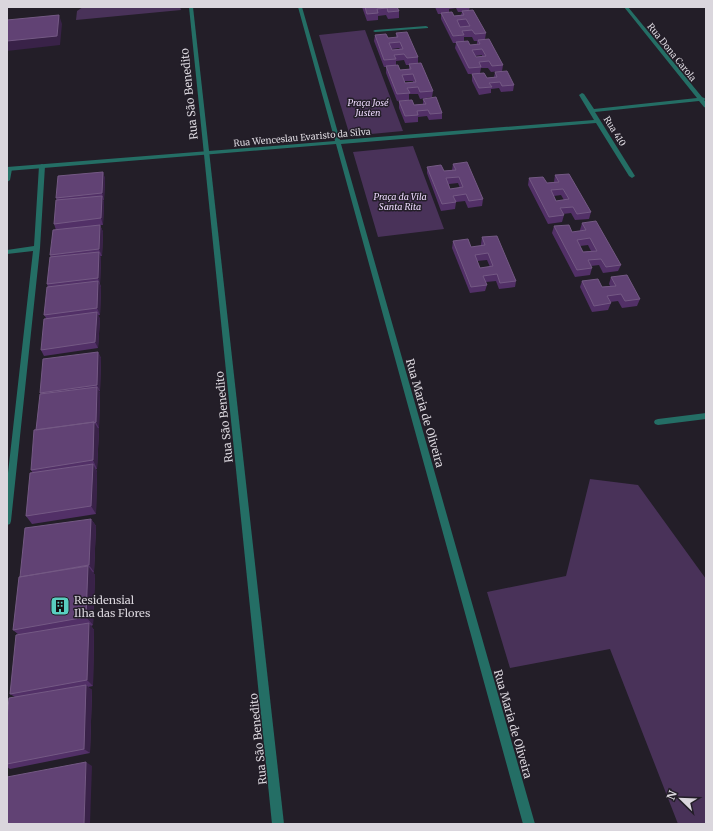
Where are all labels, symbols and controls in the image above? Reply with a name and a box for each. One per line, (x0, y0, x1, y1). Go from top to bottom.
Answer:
street label: Rua Dona Carola (645, 21, 699, 83)
street label: Rua São Benedito (177, 47, 201, 140)
park label: Praça José Justen (347, 97, 389, 118)
street label: Rua 410 (602, 114, 629, 148)
street label: Rua Wenceslau Evaristo da Silva (233, 126, 371, 148)
park label: Praça da Vila Santa Rita (373, 191, 427, 212)
street label: Rua Maria de Oliveira (403, 357, 447, 469)
street label: Rua São Benedito (212, 370, 236, 463)
place label: Residensial Ilha das Flores (74, 593, 150, 620)
building icon: Residensial Ilha das Flores (49, 595, 71, 617)
street label: Rua Maria de Oliveira (491, 668, 535, 780)
street label: Rua São Benedito (246, 692, 270, 785)
north arrow (661, 779, 701, 819)
text: N (664, 788, 680, 802)

